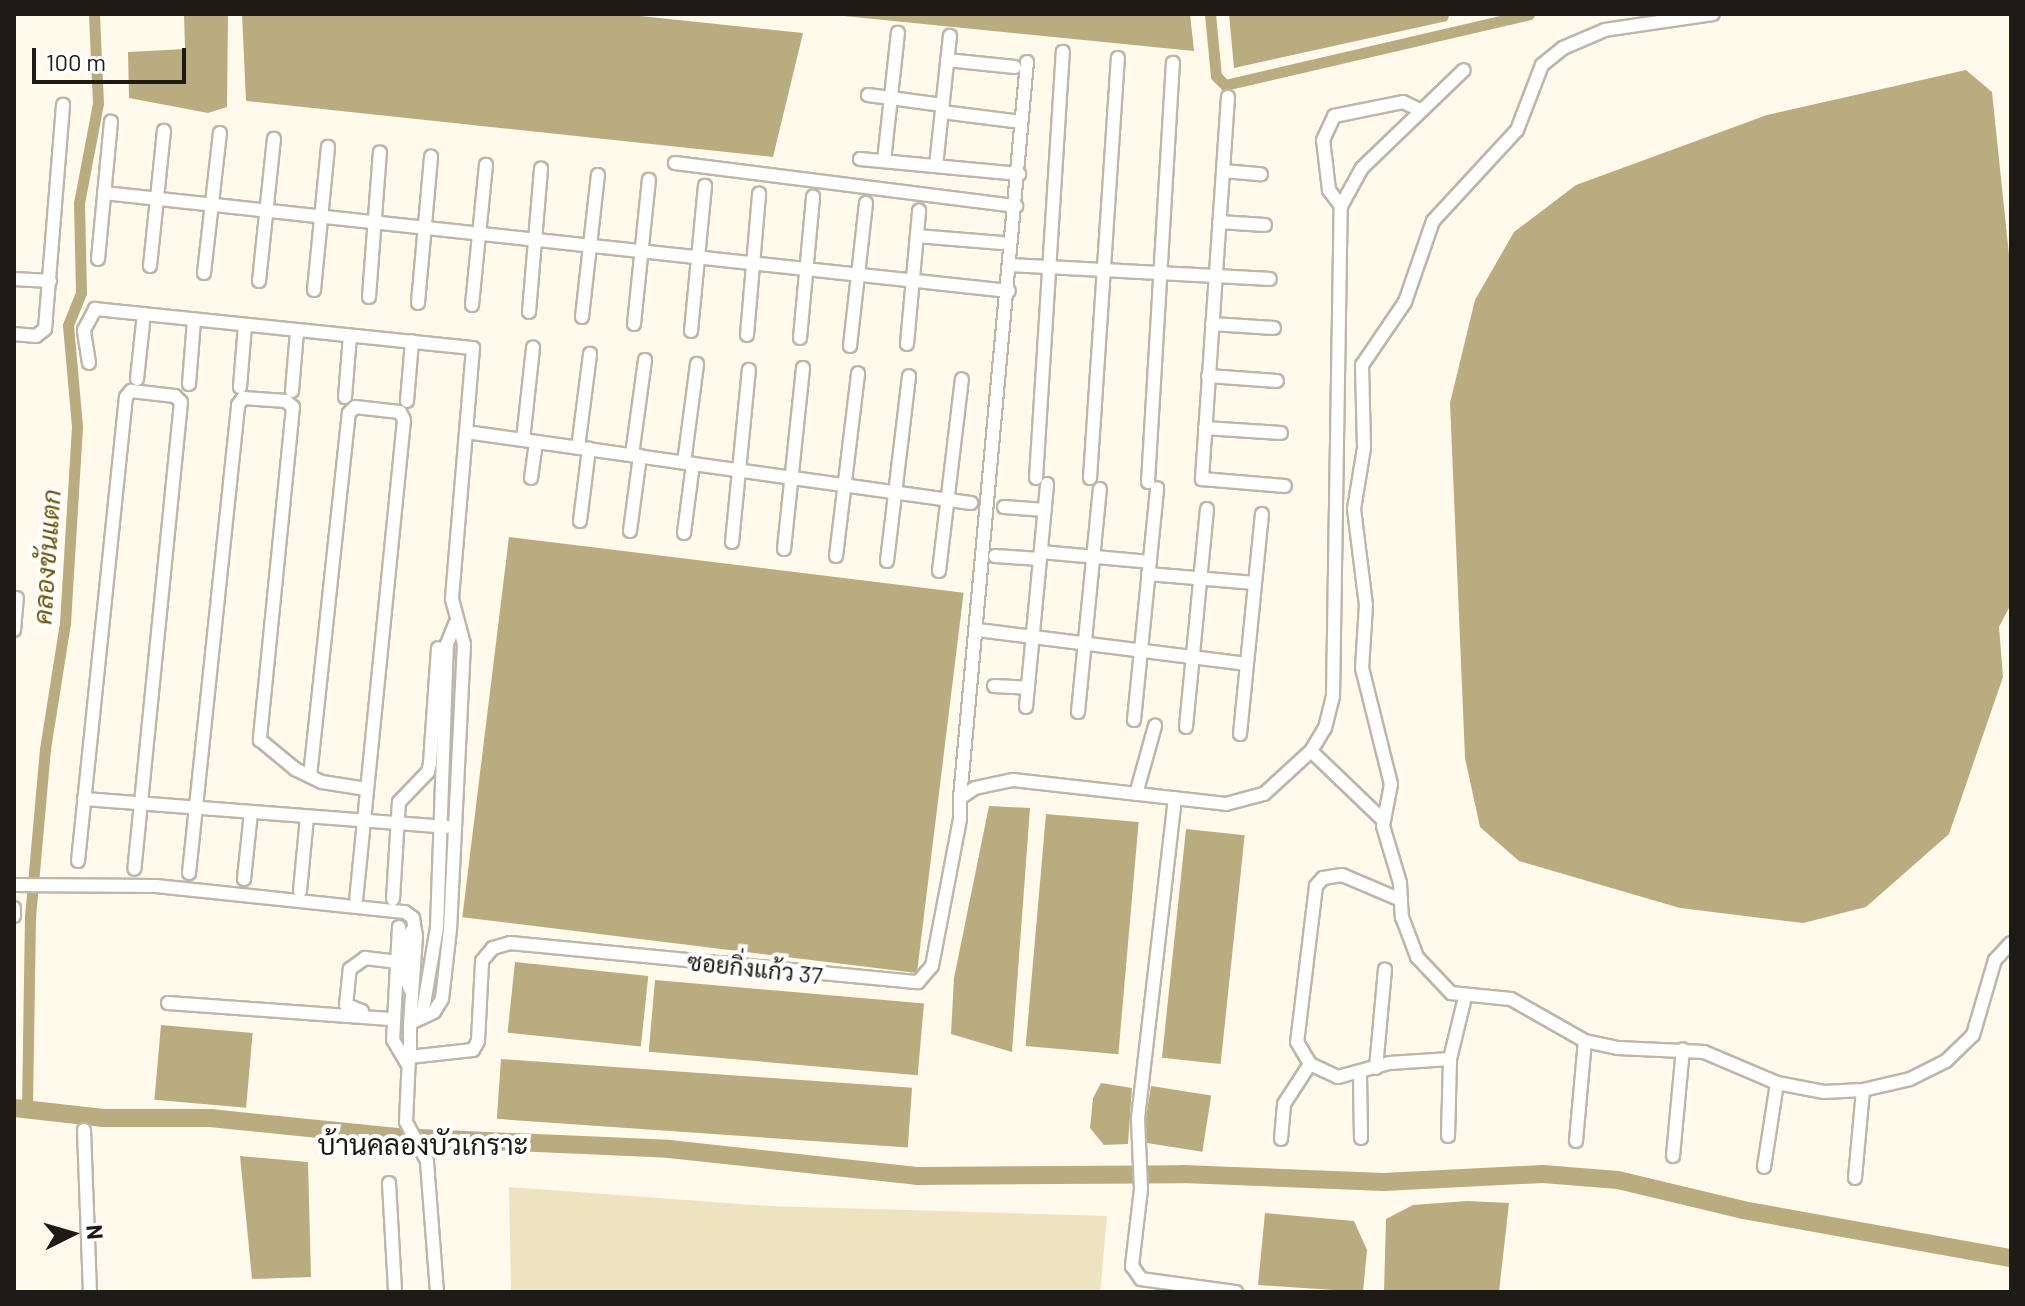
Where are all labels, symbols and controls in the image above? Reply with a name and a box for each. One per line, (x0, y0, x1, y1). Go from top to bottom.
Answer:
scale bar (36, 32, 190, 82)
text: 100 m (46, 47, 106, 76)
water label: คลองขันแตก (26, 488, 66, 626)
street label: ซอยกิ่งแก้ว 37 (686, 947, 824, 989)
district label: บ้านคลองบัวเกราะ (317, 1127, 529, 1161)
north arrow (32, 1194, 112, 1274)
text: N (82, 1223, 109, 1240)

